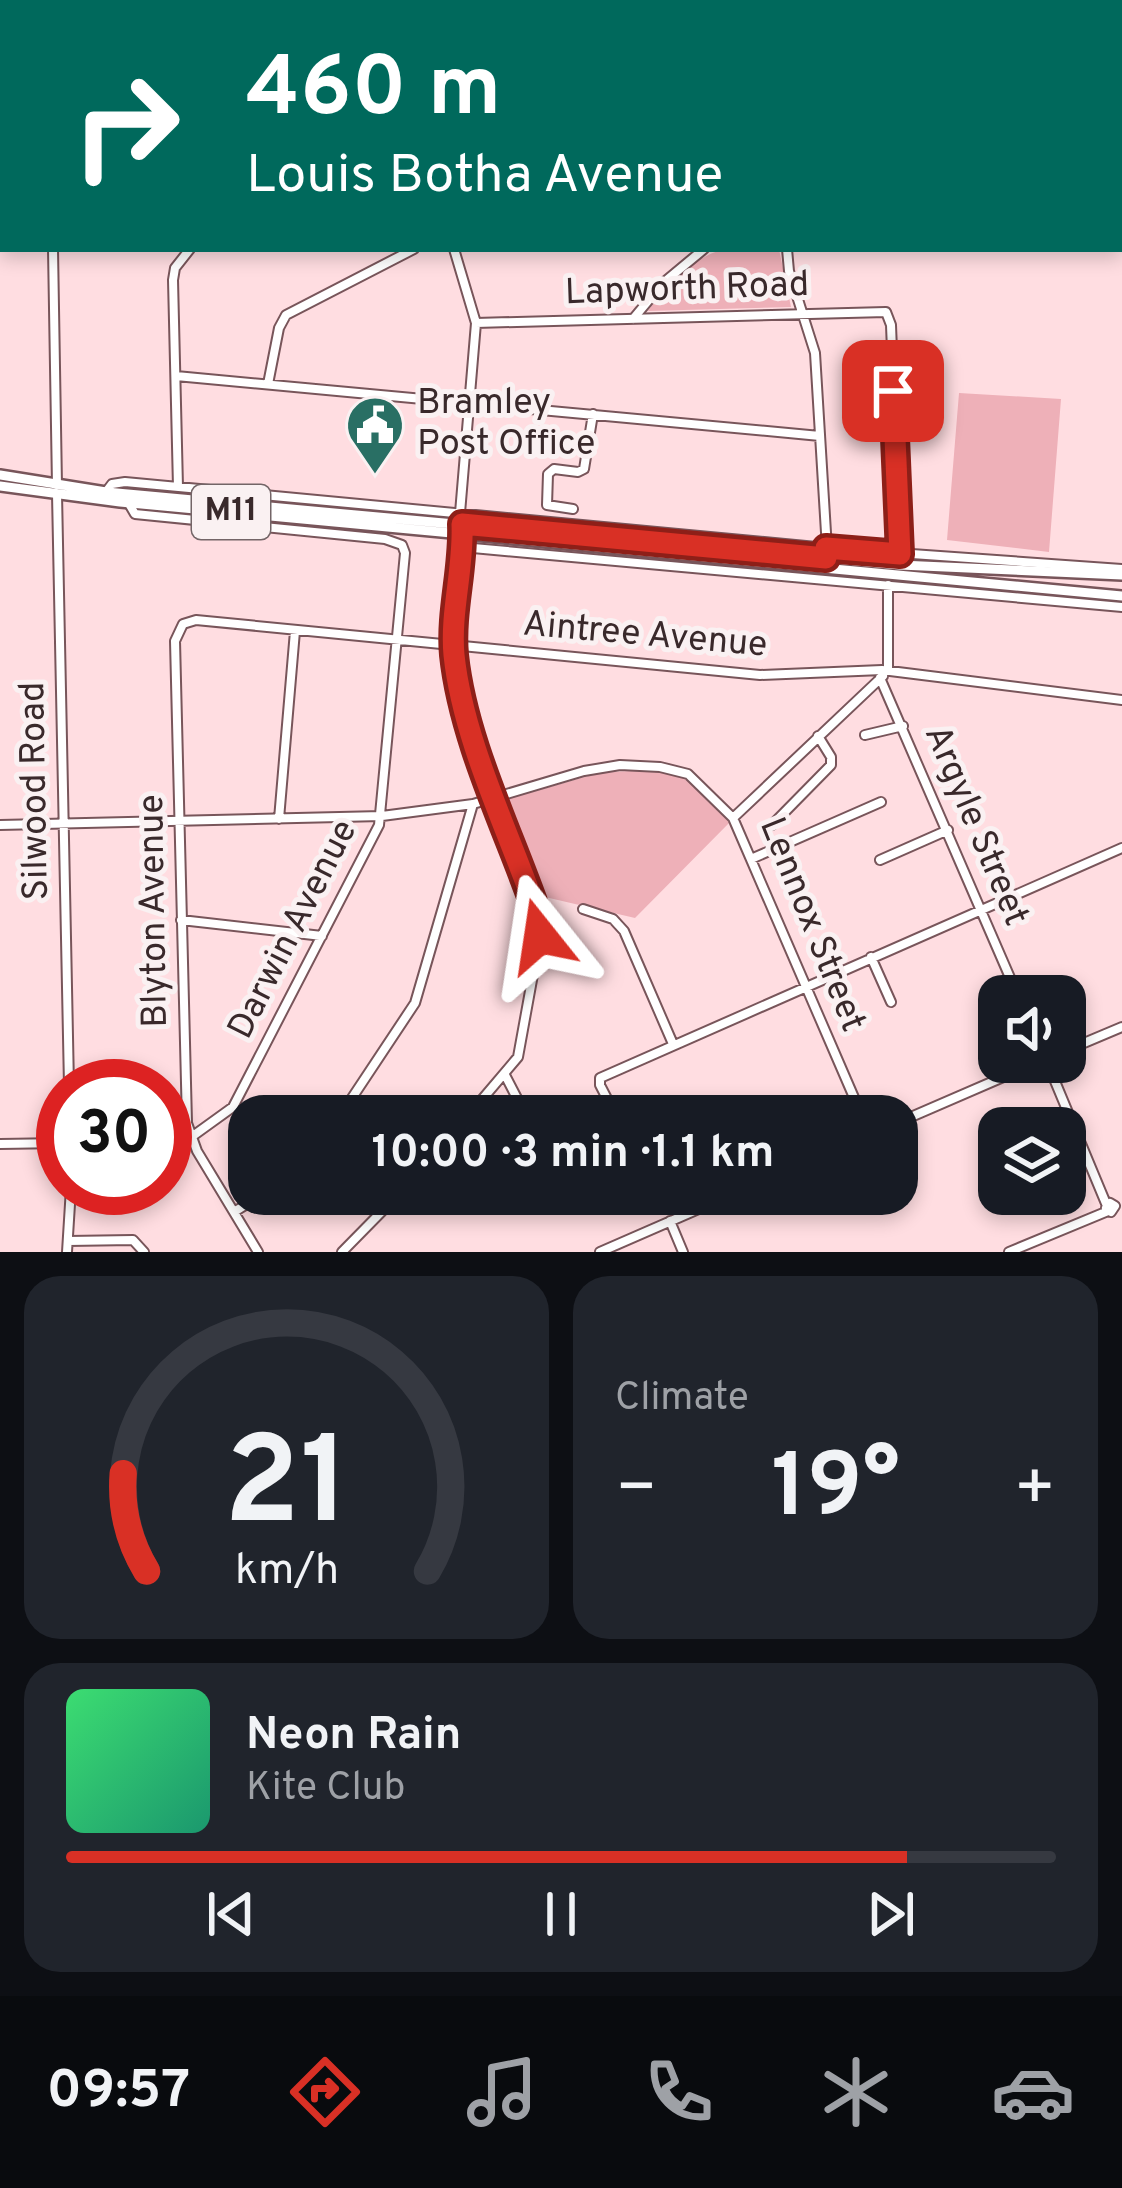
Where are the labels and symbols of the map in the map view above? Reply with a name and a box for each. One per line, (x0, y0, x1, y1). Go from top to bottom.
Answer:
street label: Lapworth Road (564, 263, 810, 317)
pin (842, 340, 944, 442)
place label: Bramley Post Office (417, 381, 595, 468)
public building icon: Bramley Post Office (344, 394, 406, 476)
road number: M11 (192, 485, 270, 539)
street label: Aintree Avenue (521, 602, 769, 670)
street label: Silwood Road (11, 681, 61, 901)
street label: Argyle Street (912, 719, 1038, 933)
street label: Blyton Avenue (130, 794, 180, 1028)
street label: Lennox Street (747, 811, 875, 1039)
street label: Darwin Avenue (219, 813, 369, 1047)
position arrow (477, 873, 603, 999)
speed limit sign: 30 (36, 1059, 192, 1215)

